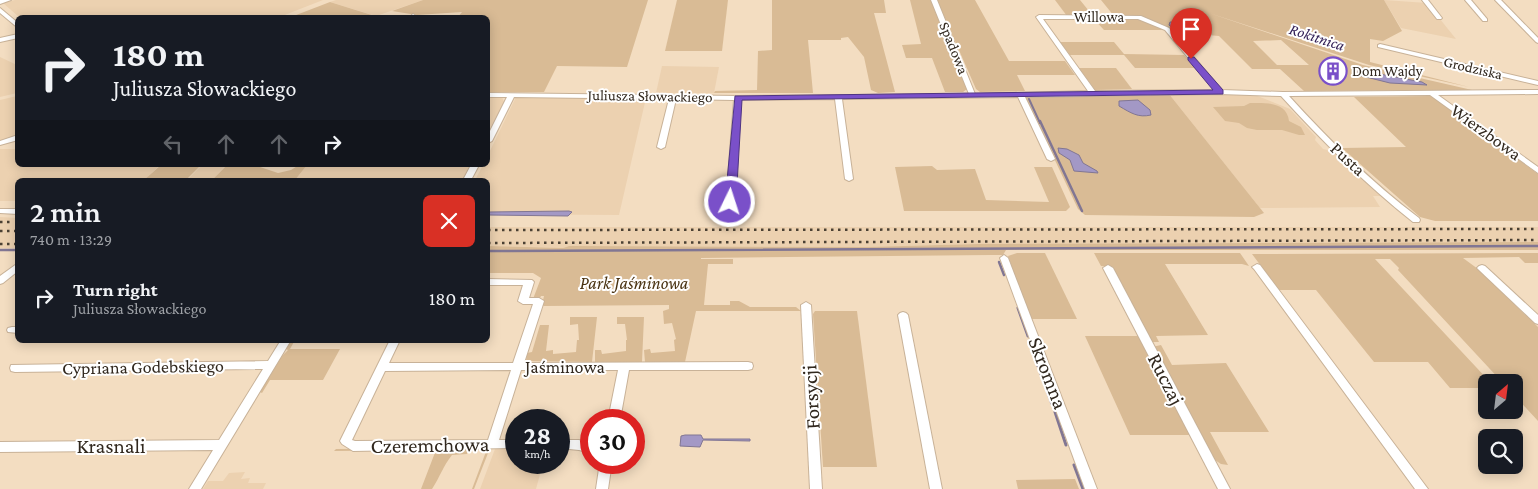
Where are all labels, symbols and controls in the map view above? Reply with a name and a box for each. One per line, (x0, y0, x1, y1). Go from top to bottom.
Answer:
pin (1170, 8, 1212, 59)
street label: Willowa (1074, 9, 1124, 25)
icon: arrive (1177, 15, 1205, 43)
street label: Spadowa (935, 19, 972, 77)
water label: Rokitnica (1287, 20, 1347, 54)
icon: right (30, 35, 95, 100)
text: 180 m (113, 35, 204, 74)
street label: Grodziska (1442, 53, 1504, 83)
building icon: Dom Wajdy (1318, 56, 1348, 86)
place label: Dom Wajdy (1352, 63, 1423, 80)
text: Juliusza Słowackiego (113, 76, 296, 101)
street label: Juliusza Słowackiego (585, 87, 713, 106)
street label: Wierzbowa (1447, 100, 1525, 164)
icon: left (159, 130, 187, 158)
icon: ahead (212, 130, 240, 158)
icon: ahead (265, 130, 293, 158)
icon: right (318, 130, 346, 158)
street label: Pusta (1327, 138, 1369, 180)
position arrow (703, 175, 755, 227)
text: 2 min (30, 195, 101, 228)
button: close (423, 195, 475, 247)
text: 740 m · 13:29 (30, 231, 112, 248)
park label: Park Jaśminowa (580, 273, 689, 293)
text: Turn right (73, 279, 158, 300)
icon: right (30, 284, 58, 312)
text: 180 m (429, 288, 475, 309)
text: Juliusza Słowackiego (73, 300, 206, 317)
street label: Skromna (1023, 334, 1073, 413)
street label: Ruczaj (1143, 349, 1189, 409)
street label: Cypriana Godebskiego (62, 356, 224, 378)
street label: Jaśminowa (523, 357, 605, 377)
street label: Forsycji (797, 364, 825, 430)
north arrow (1478, 374, 1522, 419)
map controls (1478, 374, 1523, 474)
speed limit sign: 30 (580, 409, 645, 474)
text: 28 (524, 422, 551, 449)
button: search (1478, 429, 1523, 474)
street label: Czeremchowa (370, 432, 490, 458)
street label: Krasnali (76, 434, 146, 458)
text: km/h (525, 447, 550, 461)

